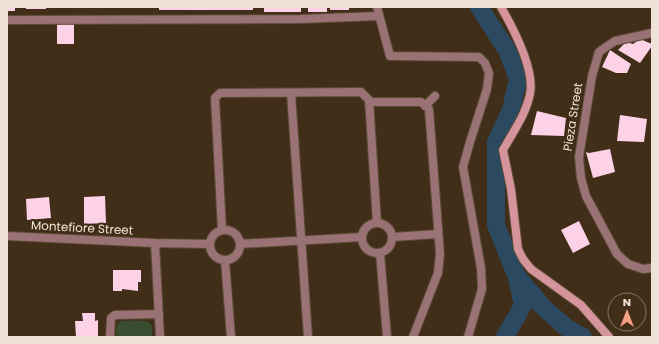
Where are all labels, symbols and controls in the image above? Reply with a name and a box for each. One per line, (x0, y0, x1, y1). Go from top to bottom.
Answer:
street label: Pieza Street (559, 81, 586, 152)
street label: Montefiore Street (30, 216, 134, 239)
north arrow (607, 292, 647, 332)
text: N (623, 294, 631, 310)

